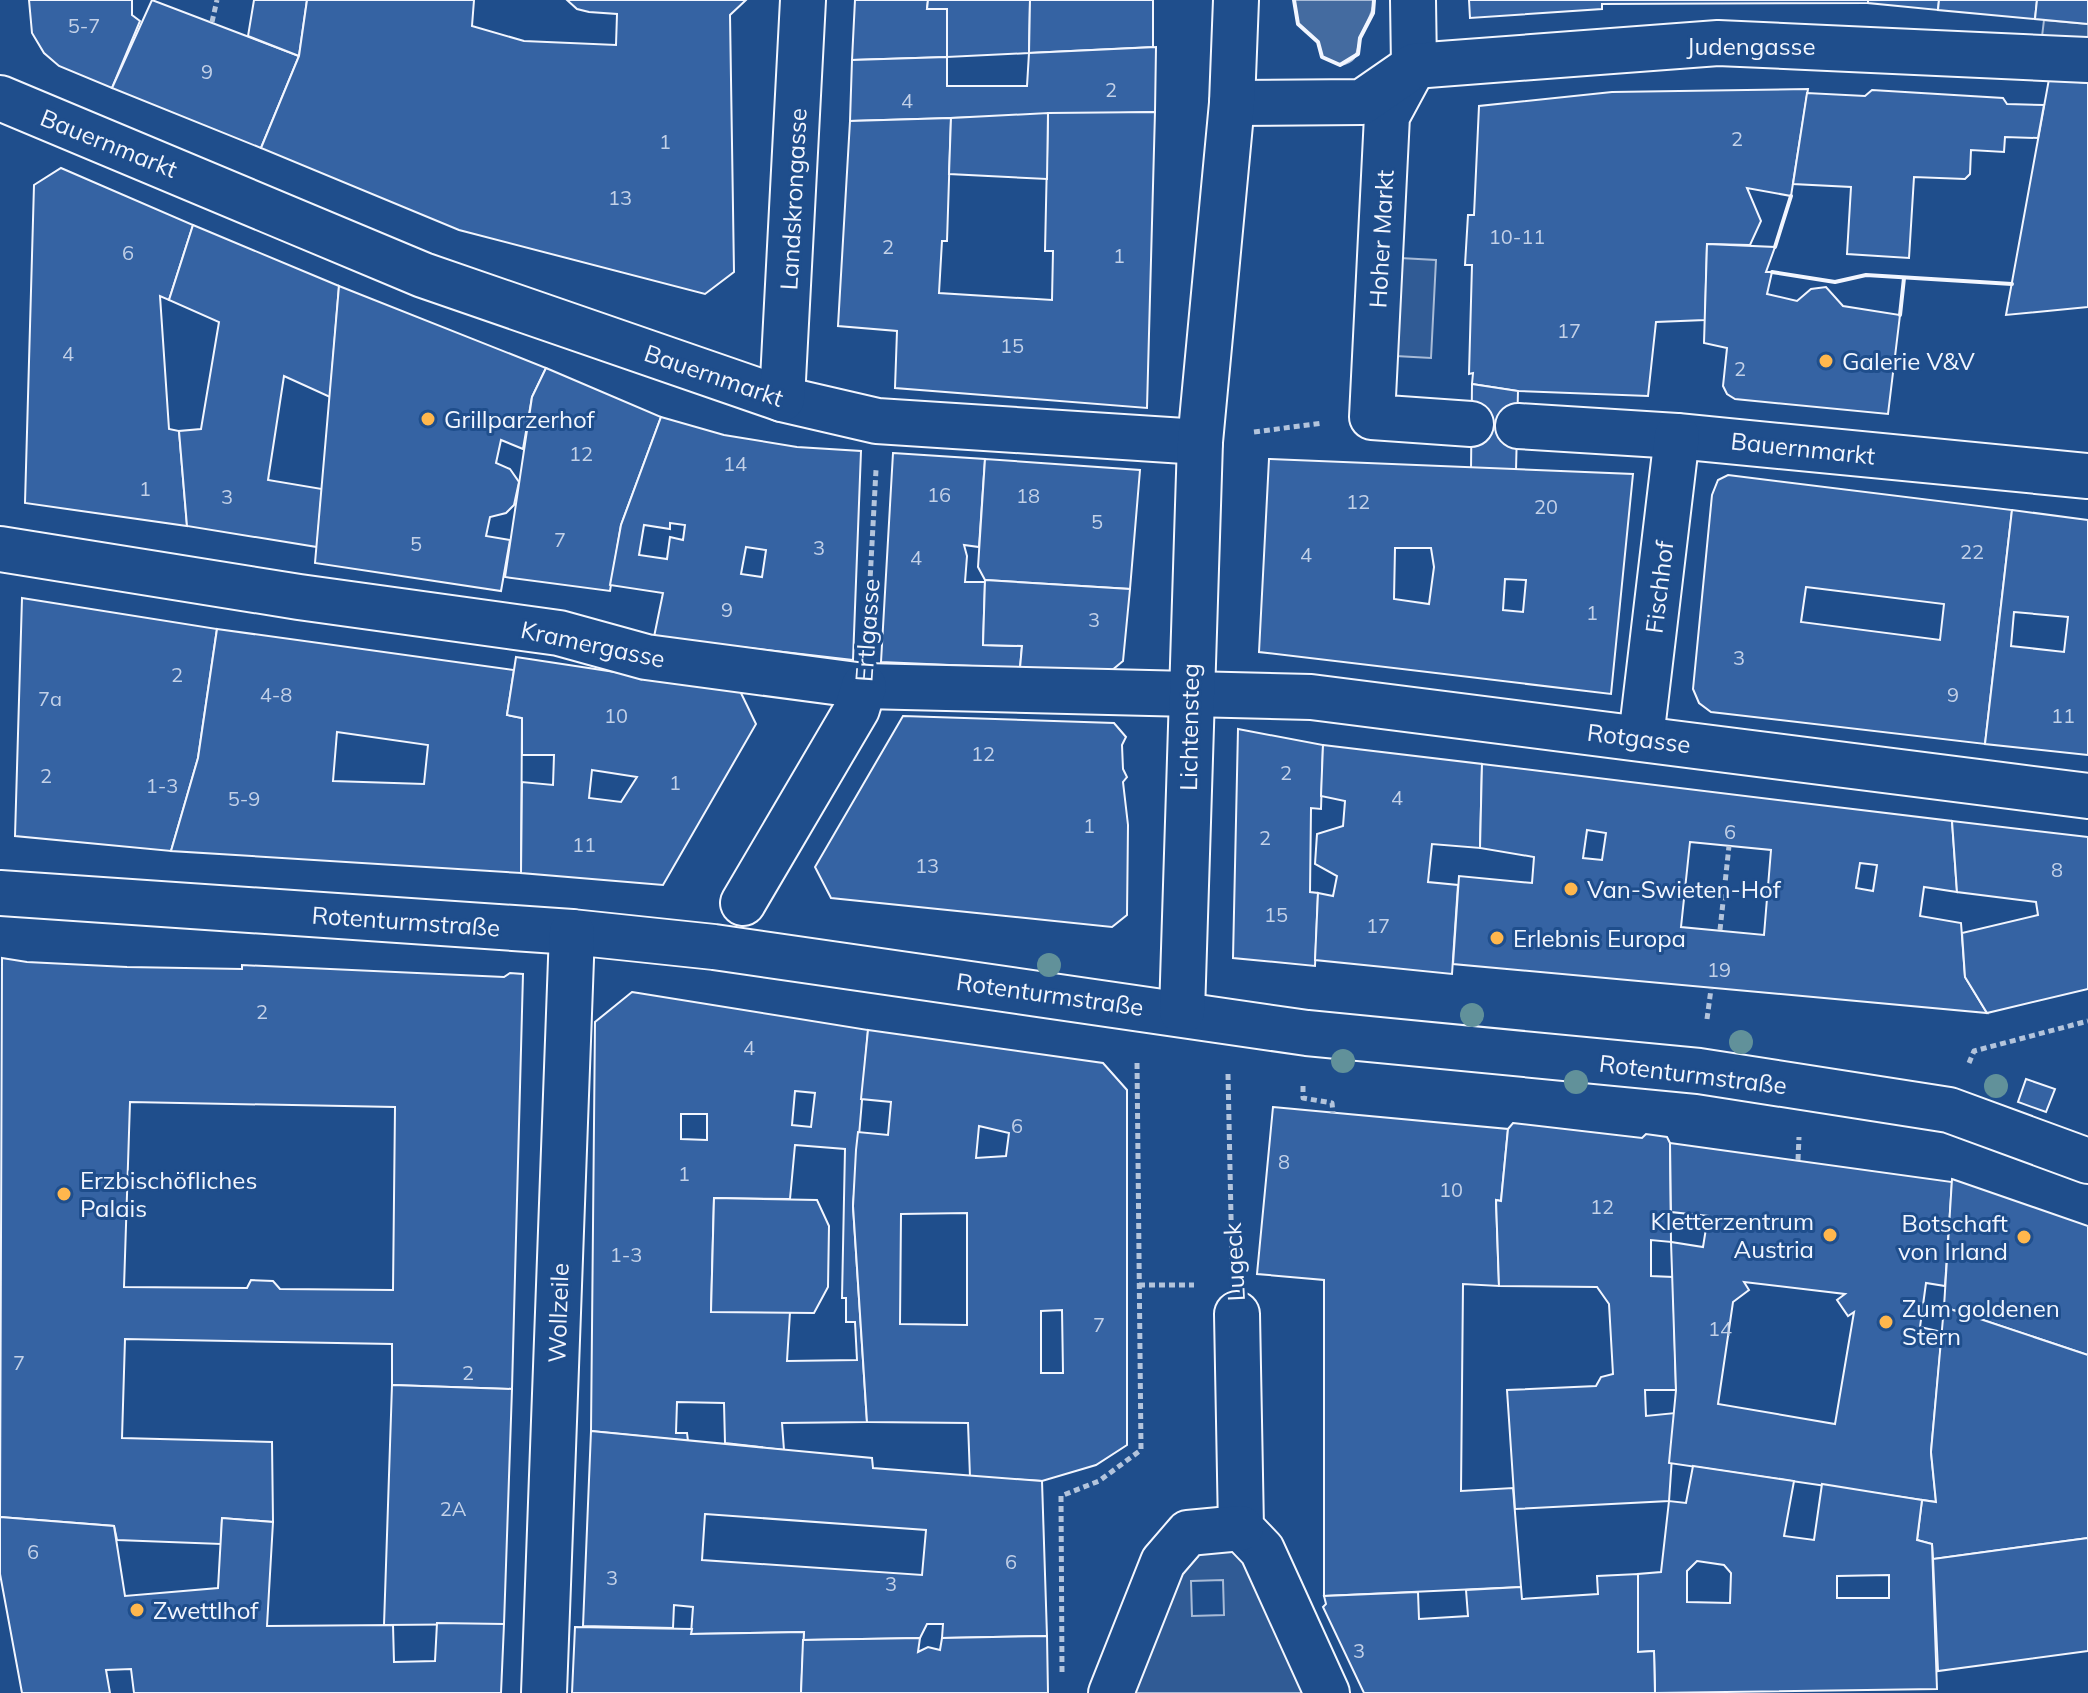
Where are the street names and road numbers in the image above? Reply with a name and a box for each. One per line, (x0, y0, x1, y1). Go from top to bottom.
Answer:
street label: Judengasse (1687, 31, 1816, 61)
street label: Bauernmarkt (36, 102, 182, 184)
street label: Landskrongasse (773, 107, 813, 291)
street label: Hoher Markt (1362, 169, 1400, 309)
street label: Bauernmarkt (641, 337, 787, 413)
street label: Bauernmarkt (1729, 426, 1877, 470)
street label: Fischhof (1638, 538, 1680, 635)
street label: Ertlgasse (848, 577, 886, 683)
street label: Kramergasse (518, 614, 668, 674)
street label: Lichtensteg (1173, 663, 1205, 791)
street label: Rotgasse (1586, 717, 1692, 759)
street label: Rotenturmstraße (311, 899, 501, 943)
street label: Rotenturmstraße (954, 966, 1146, 1022)
street label: Rotenturmstraße (1597, 1048, 1789, 1100)
street label: Lugeck (1217, 1221, 1251, 1302)
street label: Wollzeile (541, 1262, 575, 1364)

